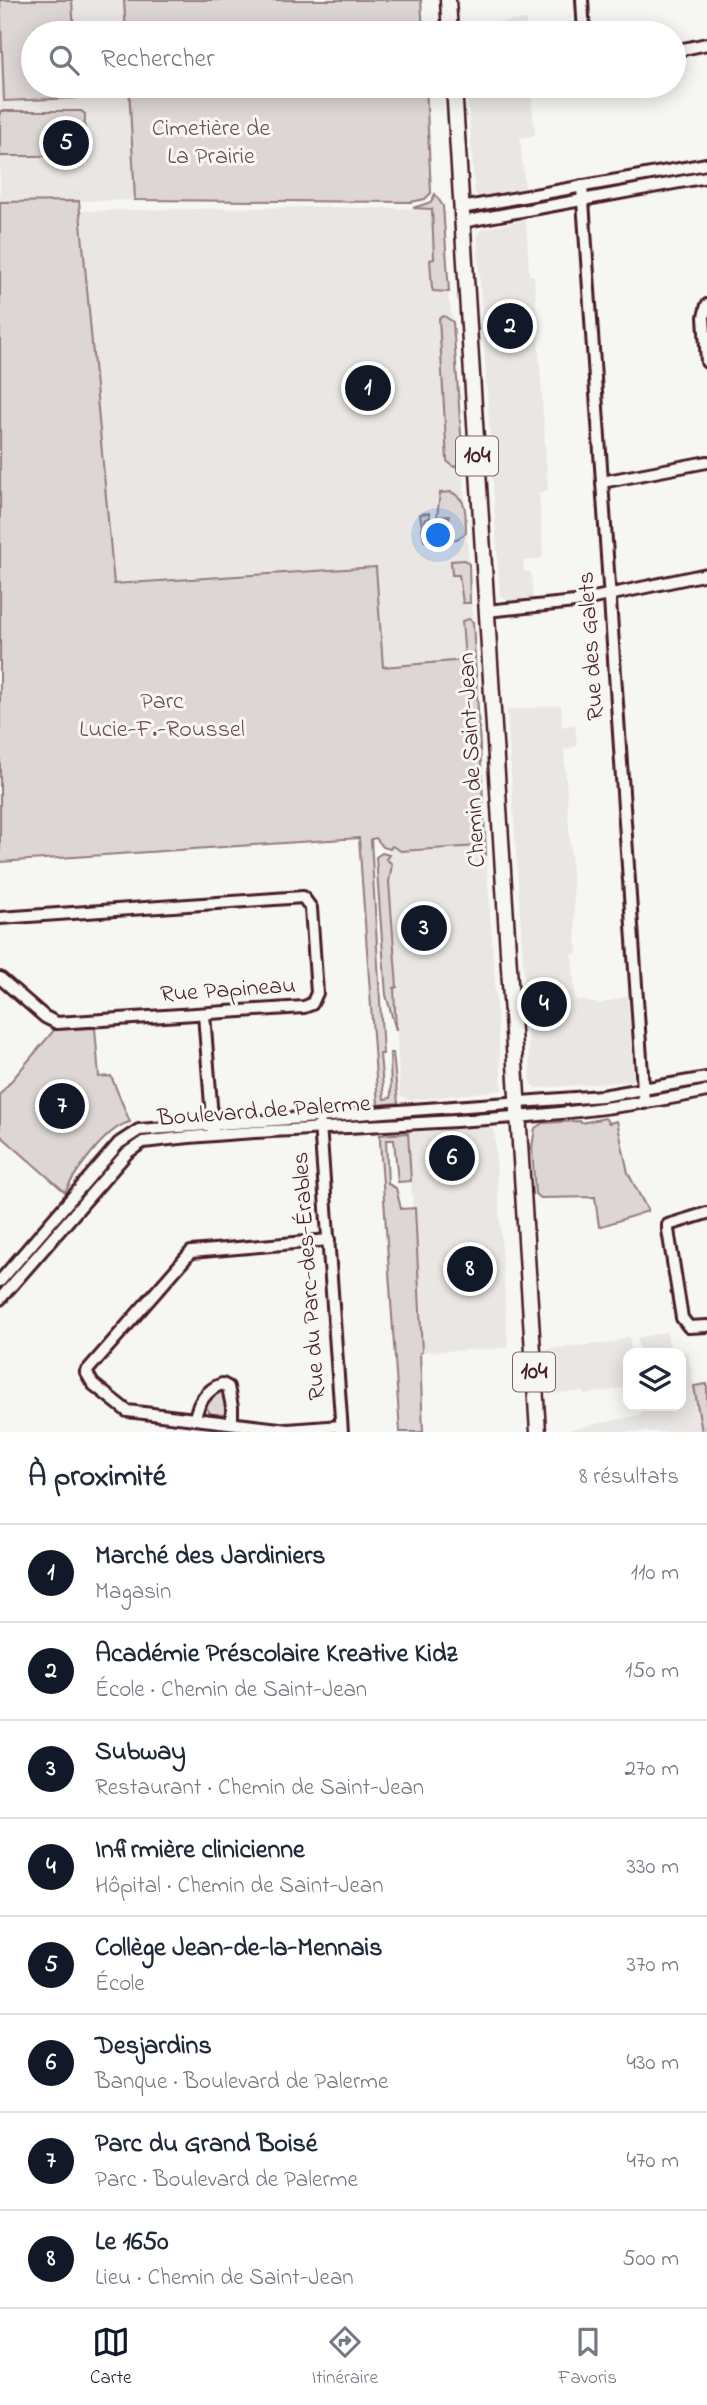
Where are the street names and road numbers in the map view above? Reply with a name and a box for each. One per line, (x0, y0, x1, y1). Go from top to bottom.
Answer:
road number: 104 (456, 436, 498, 476)
street label: Rue des Galets (569, 570, 615, 722)
street label: Chemin de Saint-Jean (450, 652, 496, 868)
street label: Rue Papineau (159, 969, 297, 1013)
street label: Boulevard de Palerme (155, 1087, 372, 1137)
street label: Rue du Parc-des-Érables (284, 1151, 336, 1401)
road number: 104 (513, 1352, 555, 1392)

